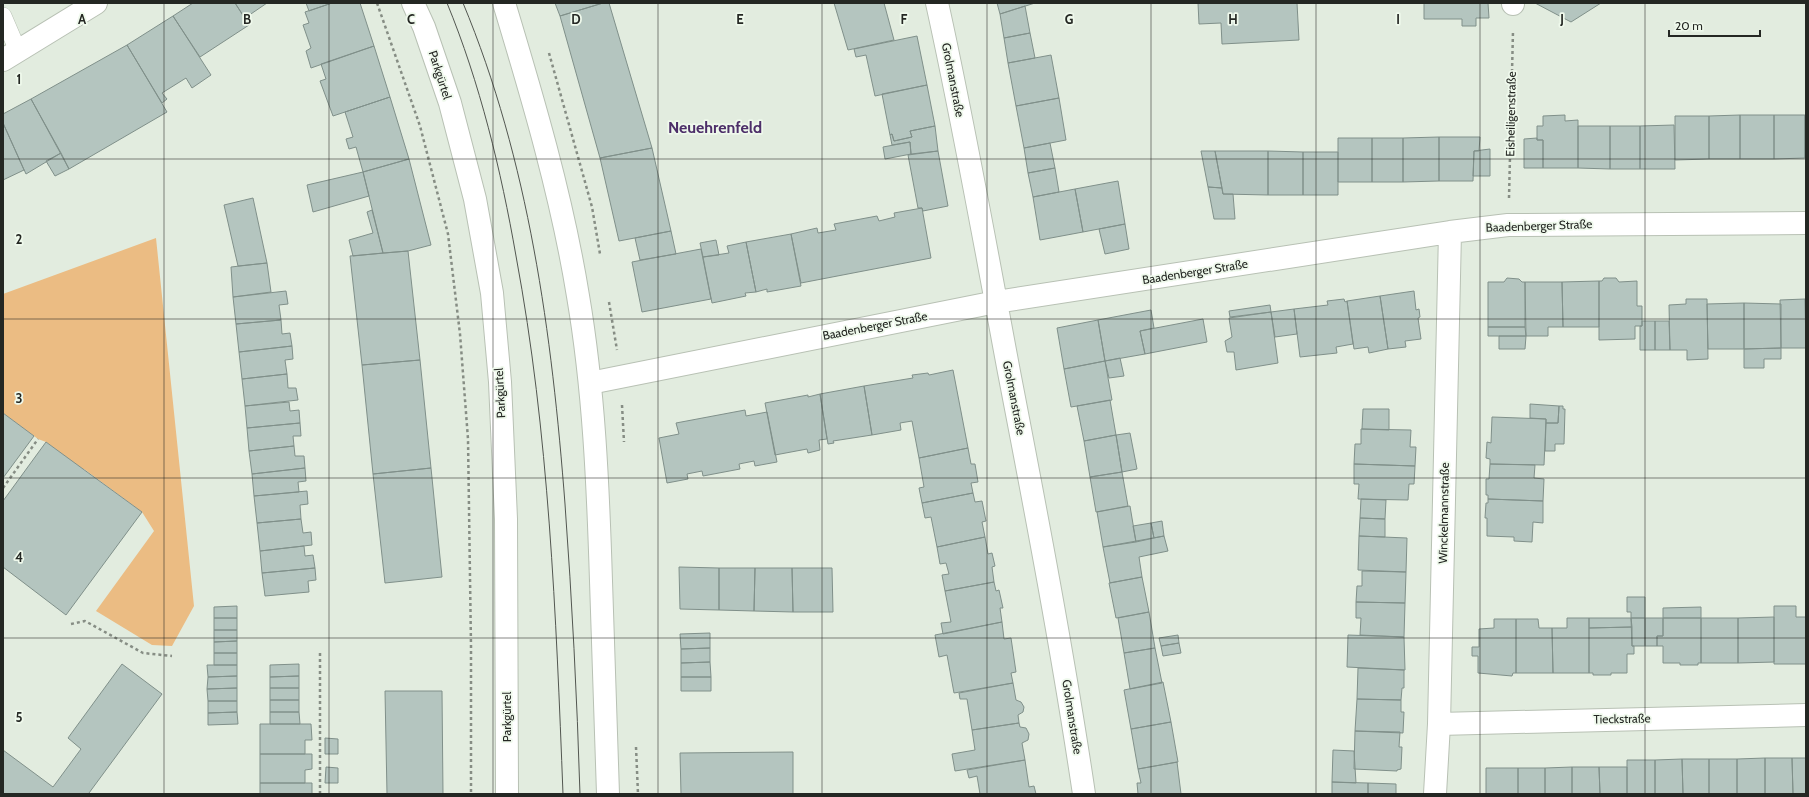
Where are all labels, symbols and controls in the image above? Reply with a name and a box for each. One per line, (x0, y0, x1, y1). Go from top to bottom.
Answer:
text: A (78, 11, 87, 27)
text: B (243, 11, 251, 27)
text: C (407, 11, 415, 27)
text: D (571, 11, 581, 27)
text: E (736, 11, 744, 27)
text: F (901, 11, 908, 27)
text: G (1065, 11, 1074, 27)
text: H (1228, 11, 1238, 27)
text: I (1396, 11, 1400, 27)
text: J (1559, 11, 1564, 27)
scale bar (1669, 12, 1760, 38)
text: 20 m (1675, 18, 1703, 33)
street label: Grolmanstraße (939, 41, 968, 118)
street label: Parkgürtel (426, 49, 455, 101)
text: 1 (17, 71, 21, 87)
street label: Eisheiligenstraße (1502, 71, 1519, 157)
district label: Neuehrenfeld (668, 118, 762, 137)
street label: Baadenberger Straße (1485, 216, 1593, 235)
text: 2 (16, 231, 23, 247)
street label: Baadenberger Straße (1141, 256, 1249, 287)
street label: Baadenberger Straße (821, 308, 929, 343)
street label: Grolmanstraße (1000, 359, 1029, 436)
street label: Parkgürtel (491, 367, 508, 419)
text: 3 (15, 390, 23, 406)
street label: Winckelmannstraße (1435, 462, 1452, 564)
text: 4 (15, 549, 23, 565)
street label: Grolmanstraße (1059, 678, 1086, 755)
street label: Parkgürtel (499, 692, 514, 742)
text: 5 (16, 709, 23, 725)
street label: Tieckstraße (1593, 711, 1651, 726)

